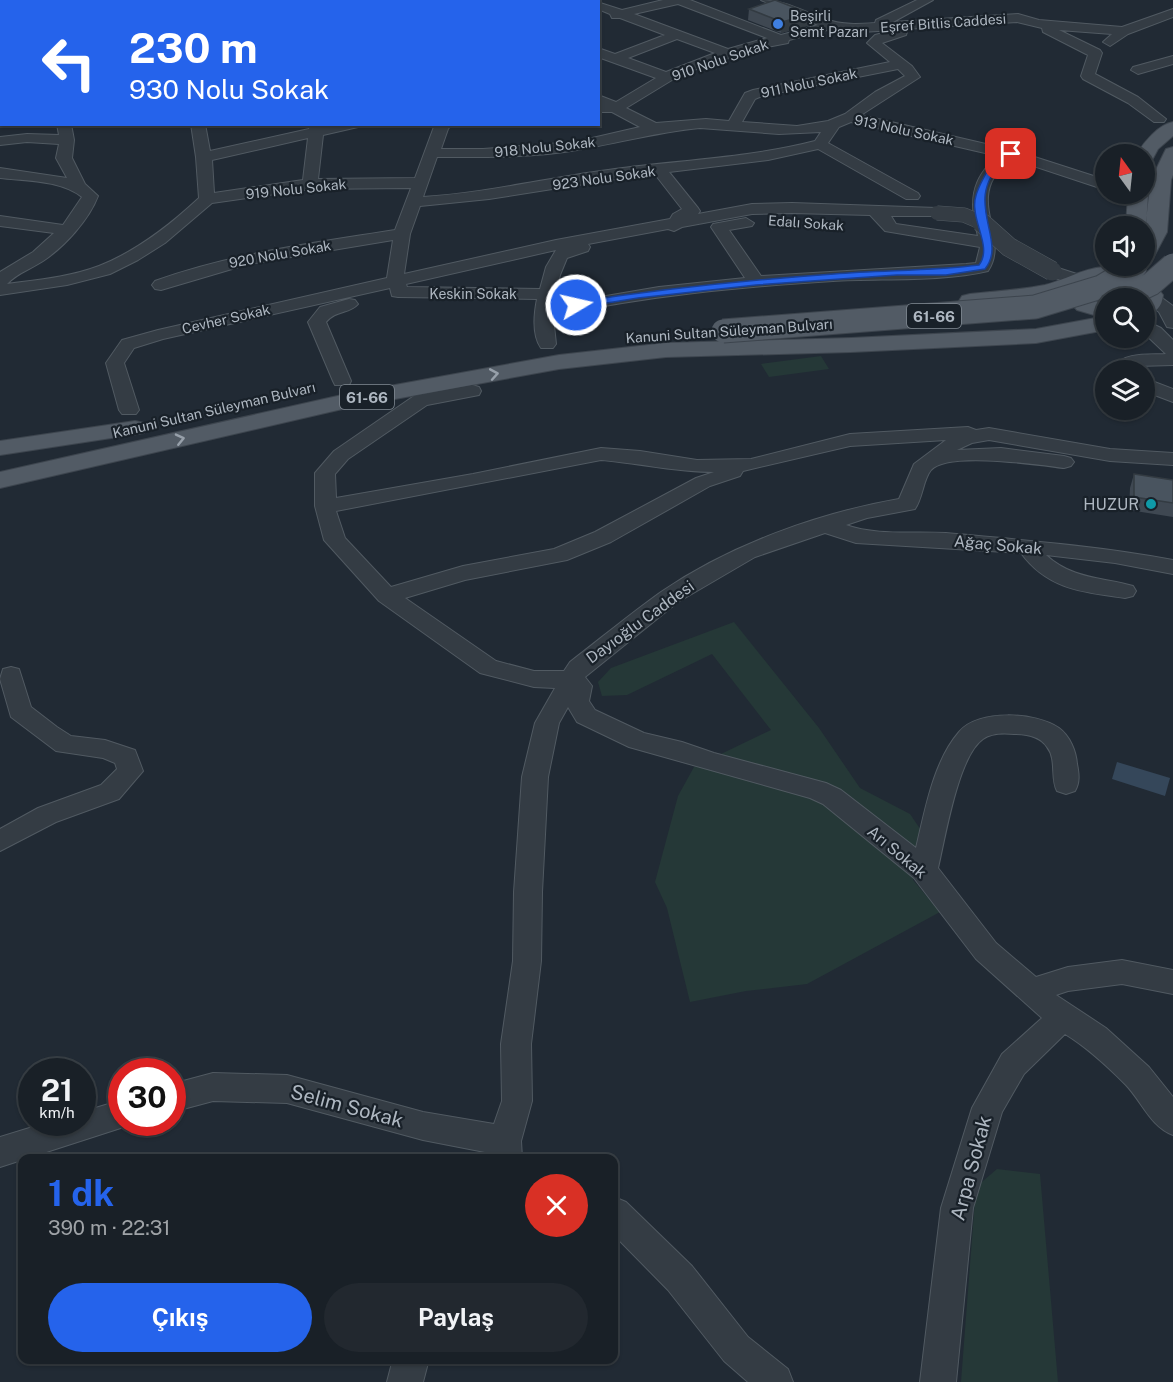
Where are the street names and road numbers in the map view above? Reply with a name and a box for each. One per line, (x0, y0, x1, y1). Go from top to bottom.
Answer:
street label: Eşref Bitlis Caddesi (880, 11, 1006, 35)
street label: 910 Nolu Sokak (670, 36, 770, 84)
street label: 911 Nolu Sokak (759, 65, 859, 101)
street label: 913 Nolu Sokak (853, 112, 955, 148)
street label: 918 Nolu Sokak (494, 134, 596, 160)
street label: 923 Nolu Sokak (551, 163, 657, 193)
street label: 919 Nolu Sokak (245, 176, 347, 202)
street label: Edalı Sokak (767, 212, 845, 234)
street label: 920 Nolu Sokak (228, 237, 333, 271)
street label: Keskin Sokak (429, 286, 517, 302)
street label: Cevher Sokak (180, 301, 272, 337)
road number: 61-66 (907, 304, 961, 328)
street label: Kanuni Sultan Süleyman Bulvarı (625, 316, 833, 346)
street label: Kanuni Sultan Süleyman Bulvarı (111, 379, 317, 441)
road number: 61-66 (340, 385, 394, 409)
street label: Ağaç Sokak (953, 532, 1043, 558)
street label: Dayıoğlu Caddesi (582, 577, 698, 667)
street label: Arı Sokak (863, 822, 931, 882)
street label: Selim Sokak (288, 1079, 406, 1133)
street label: Arpa Sokak (945, 1113, 997, 1223)

